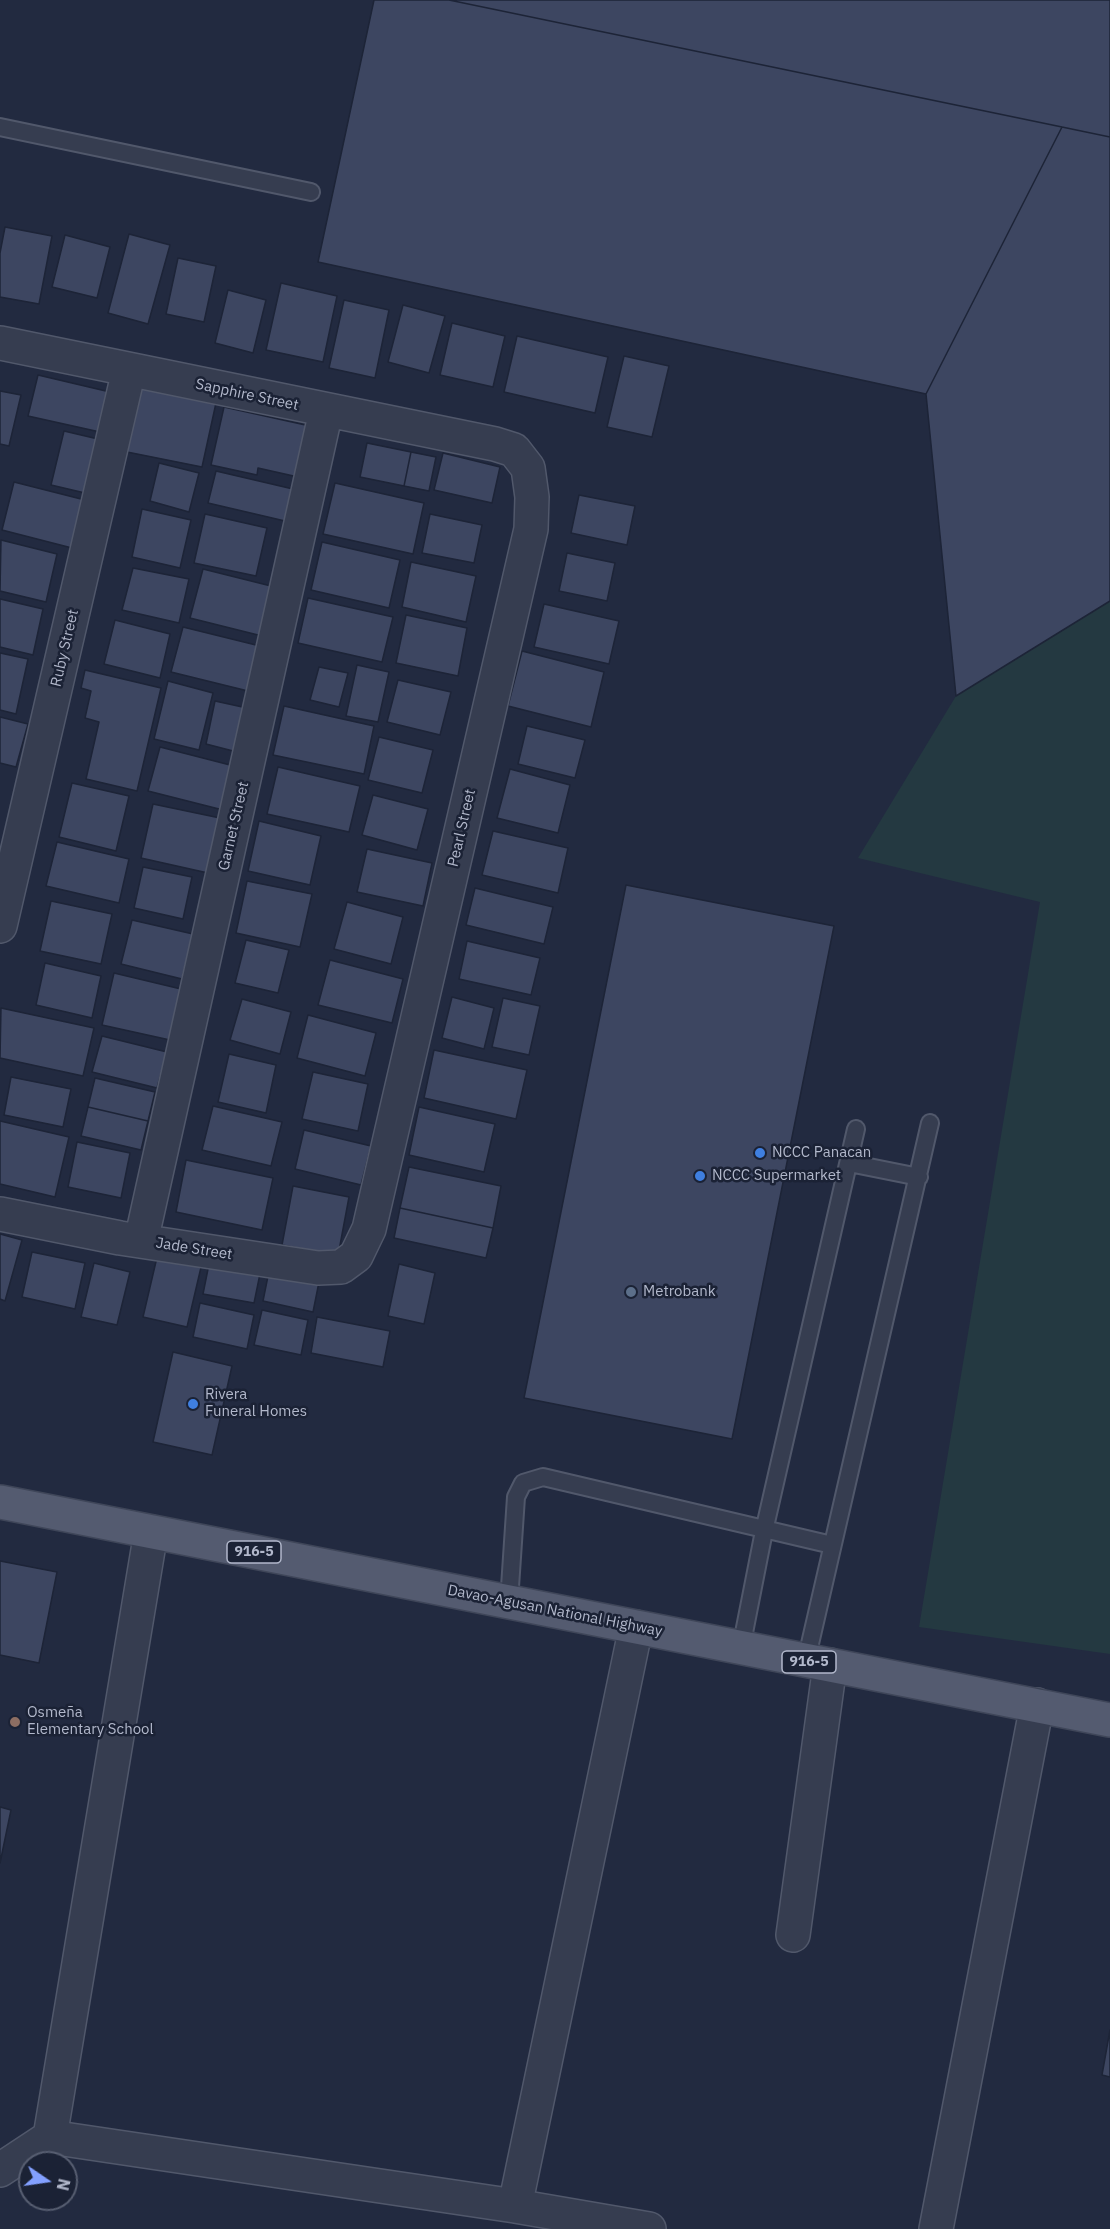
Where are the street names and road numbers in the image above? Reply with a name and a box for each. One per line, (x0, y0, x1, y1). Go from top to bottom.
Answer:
street label: Sapphire Street (194, 375, 300, 415)
street label: Ruby Street (47, 608, 83, 688)
street label: Garnet Street (215, 780, 253, 872)
street label: Pearl Street (444, 787, 480, 869)
street label: Jade Street (154, 1234, 234, 1264)
road number: 916-5 (227, 1541, 281, 1563)
street label: Davao-Agusan National Highway (446, 1581, 664, 1641)
road number: 916-5 (782, 1651, 836, 1673)

